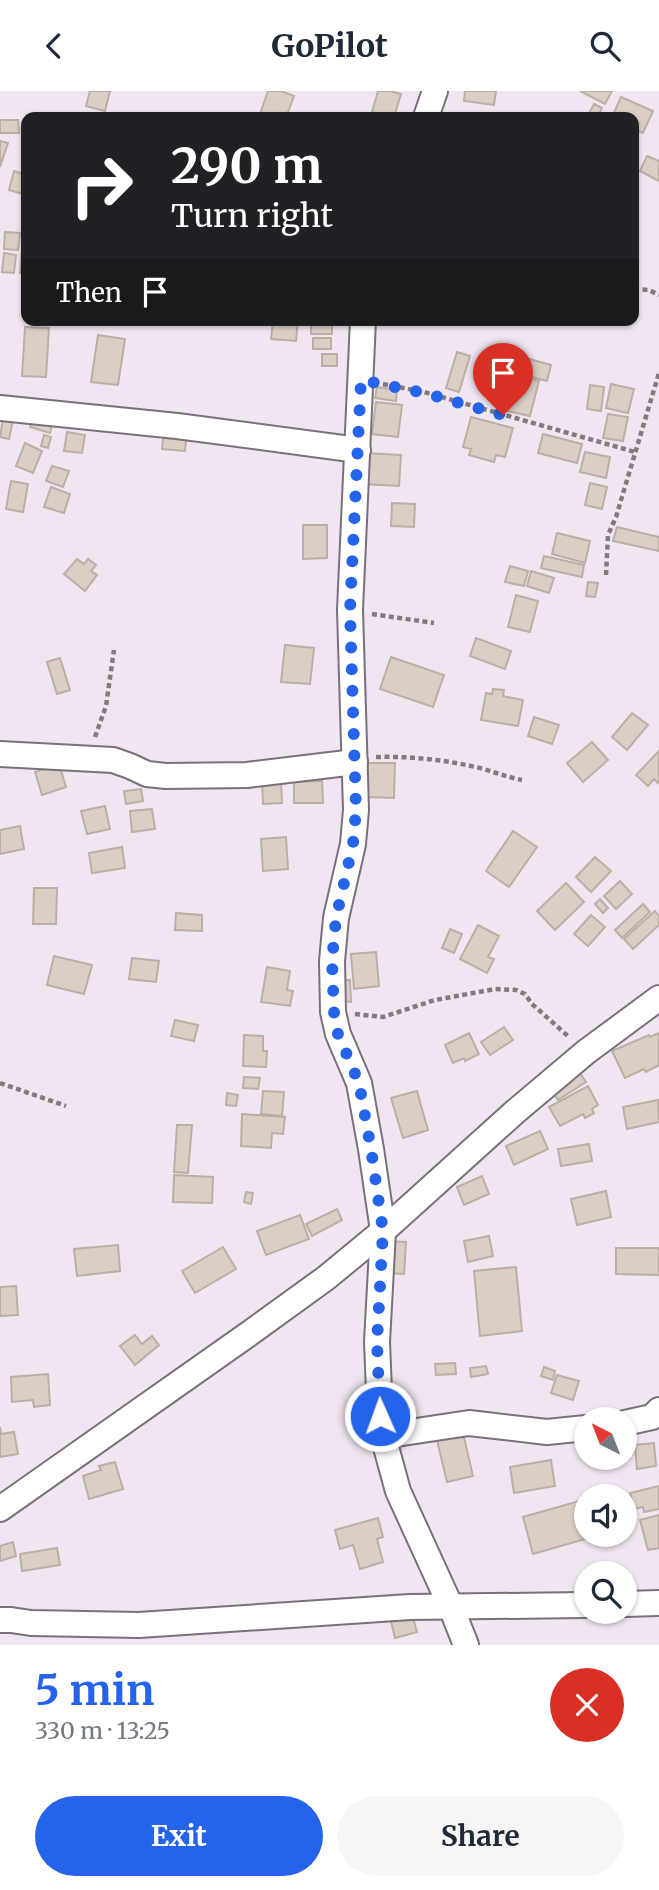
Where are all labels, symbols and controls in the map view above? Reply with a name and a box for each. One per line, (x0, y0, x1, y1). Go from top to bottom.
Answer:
text: GoPilot (271, 26, 388, 66)
icon: back (35, 27, 73, 65)
icon: search (586, 27, 624, 65)
text: 290 m (171, 135, 323, 196)
icon: right (56, 140, 147, 231)
text: Turn right (171, 196, 333, 236)
icon: arrive (136, 273, 174, 311)
text: Then (56, 276, 122, 309)
pin (473, 343, 533, 415)
icon: arrive (484, 354, 522, 392)
position arrow (343, 1379, 417, 1453)
north arrow (574, 1407, 637, 1470)
map controls (574, 1407, 637, 1624)
button: sound (574, 1484, 637, 1547)
button: search (574, 1561, 637, 1624)
text: 5 min (35, 1664, 154, 1716)
button: close (550, 1668, 624, 1742)
text: 330 m · 13:25 (35, 1716, 170, 1745)
button: Exit (35, 1796, 323, 1876)
button: Share (337, 1796, 624, 1876)

